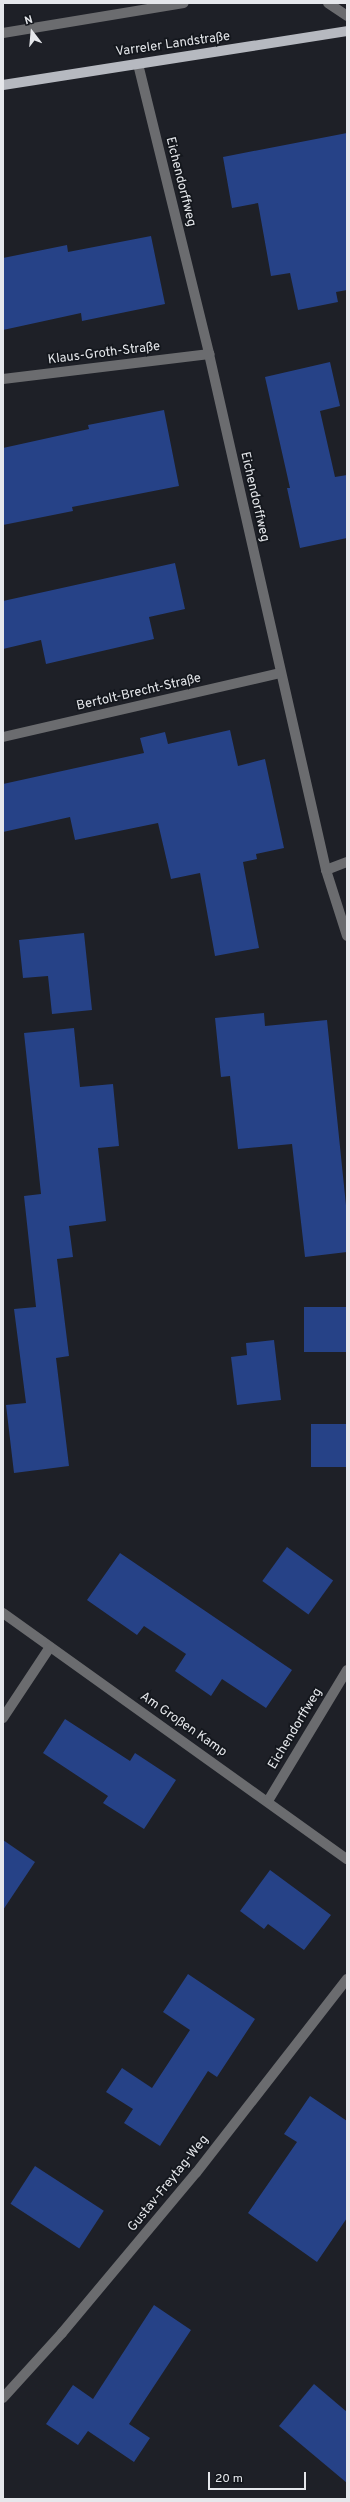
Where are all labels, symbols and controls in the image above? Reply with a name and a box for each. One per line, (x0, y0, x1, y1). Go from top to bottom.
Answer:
north arrow (12, 12, 52, 52)
text: N (23, 13, 34, 28)
street label: Varreler Landstraße (115, 29, 231, 61)
street label: Eichendorffweg (161, 136, 199, 228)
street label: Klaus-Groth-Straße (47, 339, 161, 369)
street label: Eichendorffweg (236, 451, 272, 543)
street label: Bertolt-Brecht-Straße (75, 671, 203, 715)
street label: Eichendorffweg (266, 1686, 326, 1772)
street label: Am Großen Kamp (137, 1689, 229, 1761)
street label: Gustav-Freytag-Weg (125, 2133, 213, 2235)
scale bar (210, 2464, 308, 2490)
text: 20 m (215, 2471, 243, 2487)

